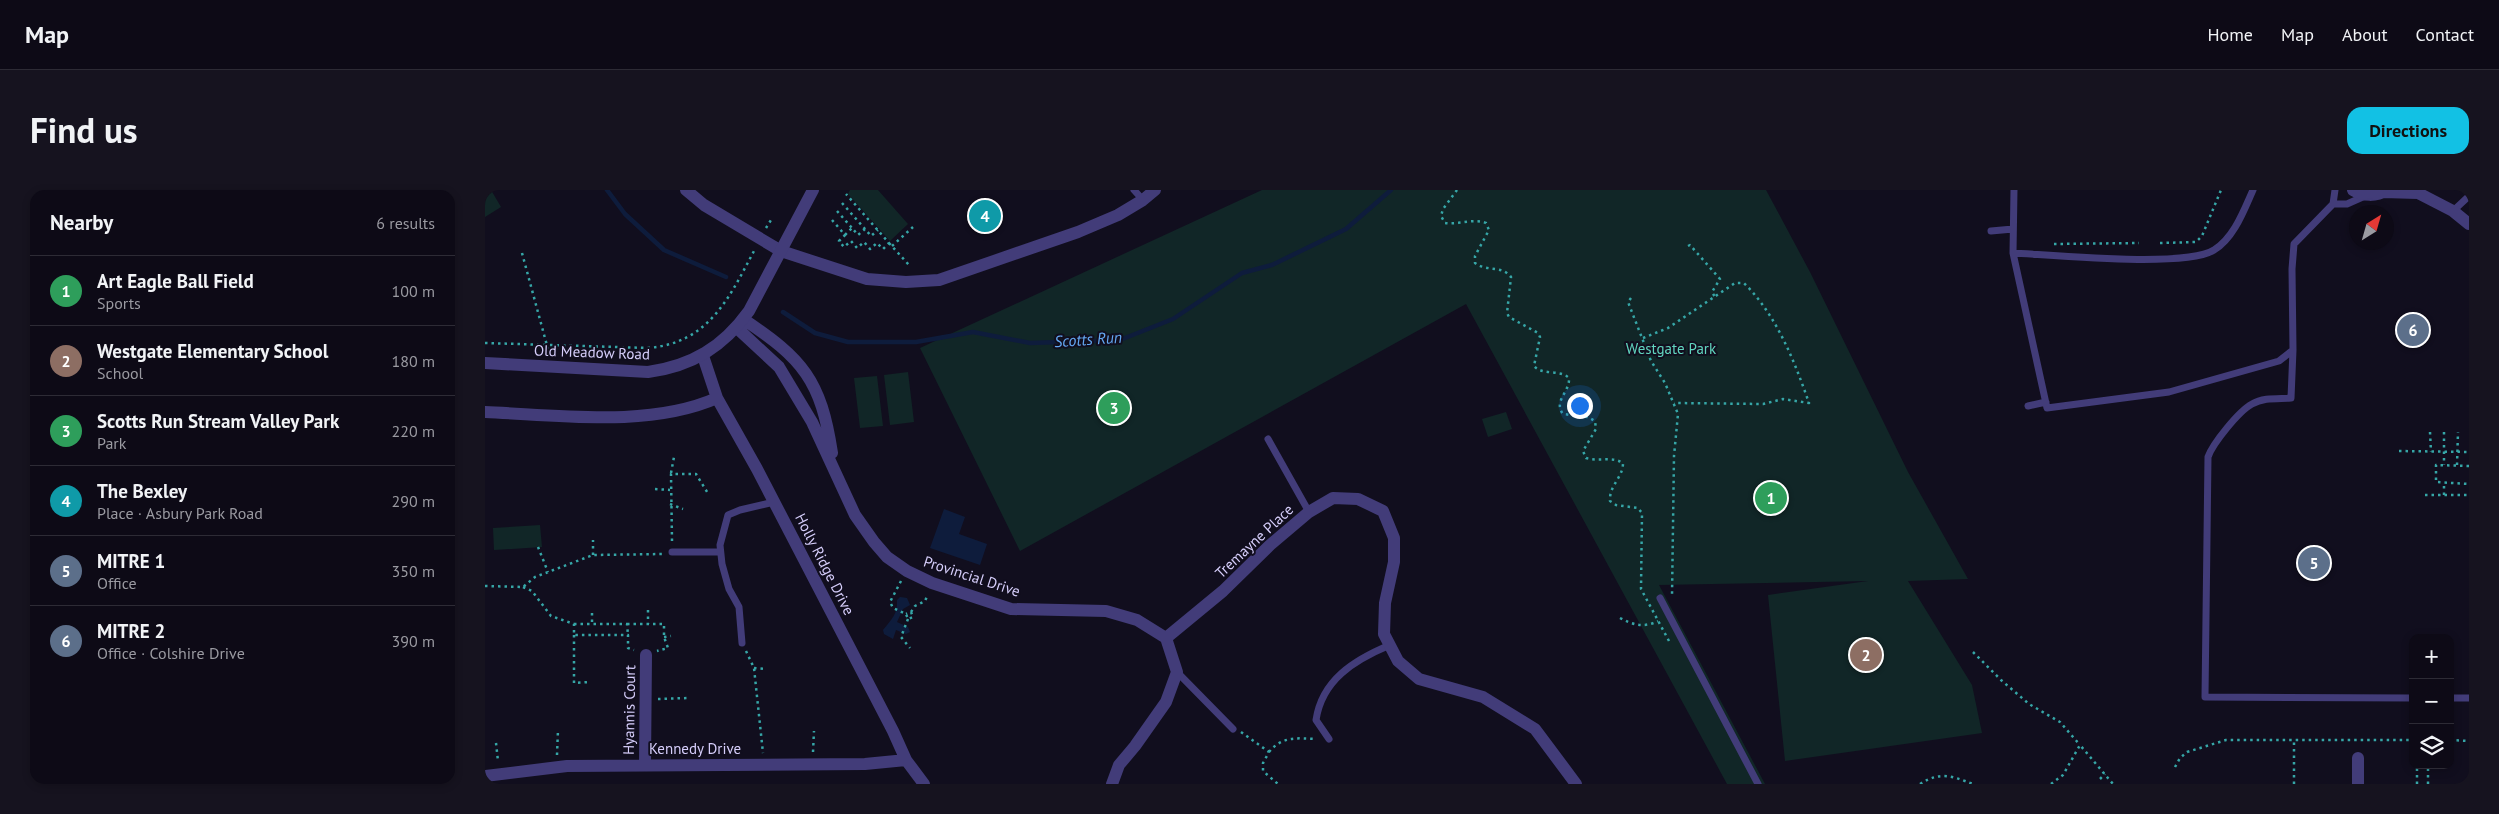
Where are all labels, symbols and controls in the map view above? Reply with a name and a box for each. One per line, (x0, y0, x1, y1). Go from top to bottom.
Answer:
text: Map (25, 19, 69, 50)
text: Home (2207, 23, 2253, 46)
text: Map (2281, 23, 2314, 46)
text: About (2342, 23, 2388, 46)
text: Contact (2416, 23, 2474, 46)
text: Find us (30, 107, 138, 153)
button: Directions (2347, 107, 2469, 154)
pin: 4 (969, 197, 1001, 235)
north arrow (2349, 205, 2394, 250)
text: Nearby (50, 209, 113, 236)
text: 6 results (376, 213, 435, 233)
text: Art Eagle Ball Field (97, 269, 254, 293)
text: 1 (61, 281, 71, 301)
text: 100 m (392, 281, 435, 301)
text: Sports (97, 293, 141, 313)
pin: 6 (2397, 311, 2429, 349)
water label: Scotts Run (1053, 327, 1123, 351)
text: Westgate Elementary School (97, 339, 328, 363)
park label: Westgate Park (1626, 339, 1717, 358)
street label: Old Meadow Road (534, 340, 650, 364)
text: 2 (61, 351, 71, 371)
text: 180 m (392, 351, 435, 371)
text: School (97, 363, 143, 383)
pin: 3 (1098, 389, 1130, 427)
your location (1567, 393, 1593, 419)
text: Scotts Run Stream Valley Park (97, 409, 339, 433)
text: 3 (61, 421, 71, 441)
text: 220 m (392, 421, 435, 441)
text: Park (97, 433, 126, 453)
text: The Bexley (97, 479, 187, 503)
pin: 1 (1755, 479, 1787, 517)
text: 4 (61, 491, 71, 511)
text: 290 m (392, 491, 435, 511)
street label: Tremayne Place (1211, 500, 1297, 582)
text: Place · Asbury Park Road (97, 503, 263, 523)
street label: Holly Ridge Drive (791, 510, 859, 618)
pin: 5 (2298, 544, 2330, 582)
text: MITRE 1 (97, 549, 165, 573)
street label: Provincial Drive (921, 551, 1023, 601)
text: 5 (61, 561, 71, 581)
text: 350 m (392, 561, 435, 581)
text: Office (97, 573, 137, 593)
text: MITRE 2 (97, 619, 165, 643)
text: 6 (61, 631, 71, 651)
text: 390 m (392, 631, 435, 651)
map controls (2409, 634, 2454, 769)
button: + (2409, 634, 2454, 679)
pin: 2 (1850, 636, 1882, 674)
text: Office · Colshire Drive (97, 643, 245, 663)
street label: Hyannis Court (619, 665, 639, 755)
button: − (2409, 679, 2454, 724)
button: layers (2409, 724, 2454, 769)
street label: Kennedy Drive (649, 739, 741, 758)

